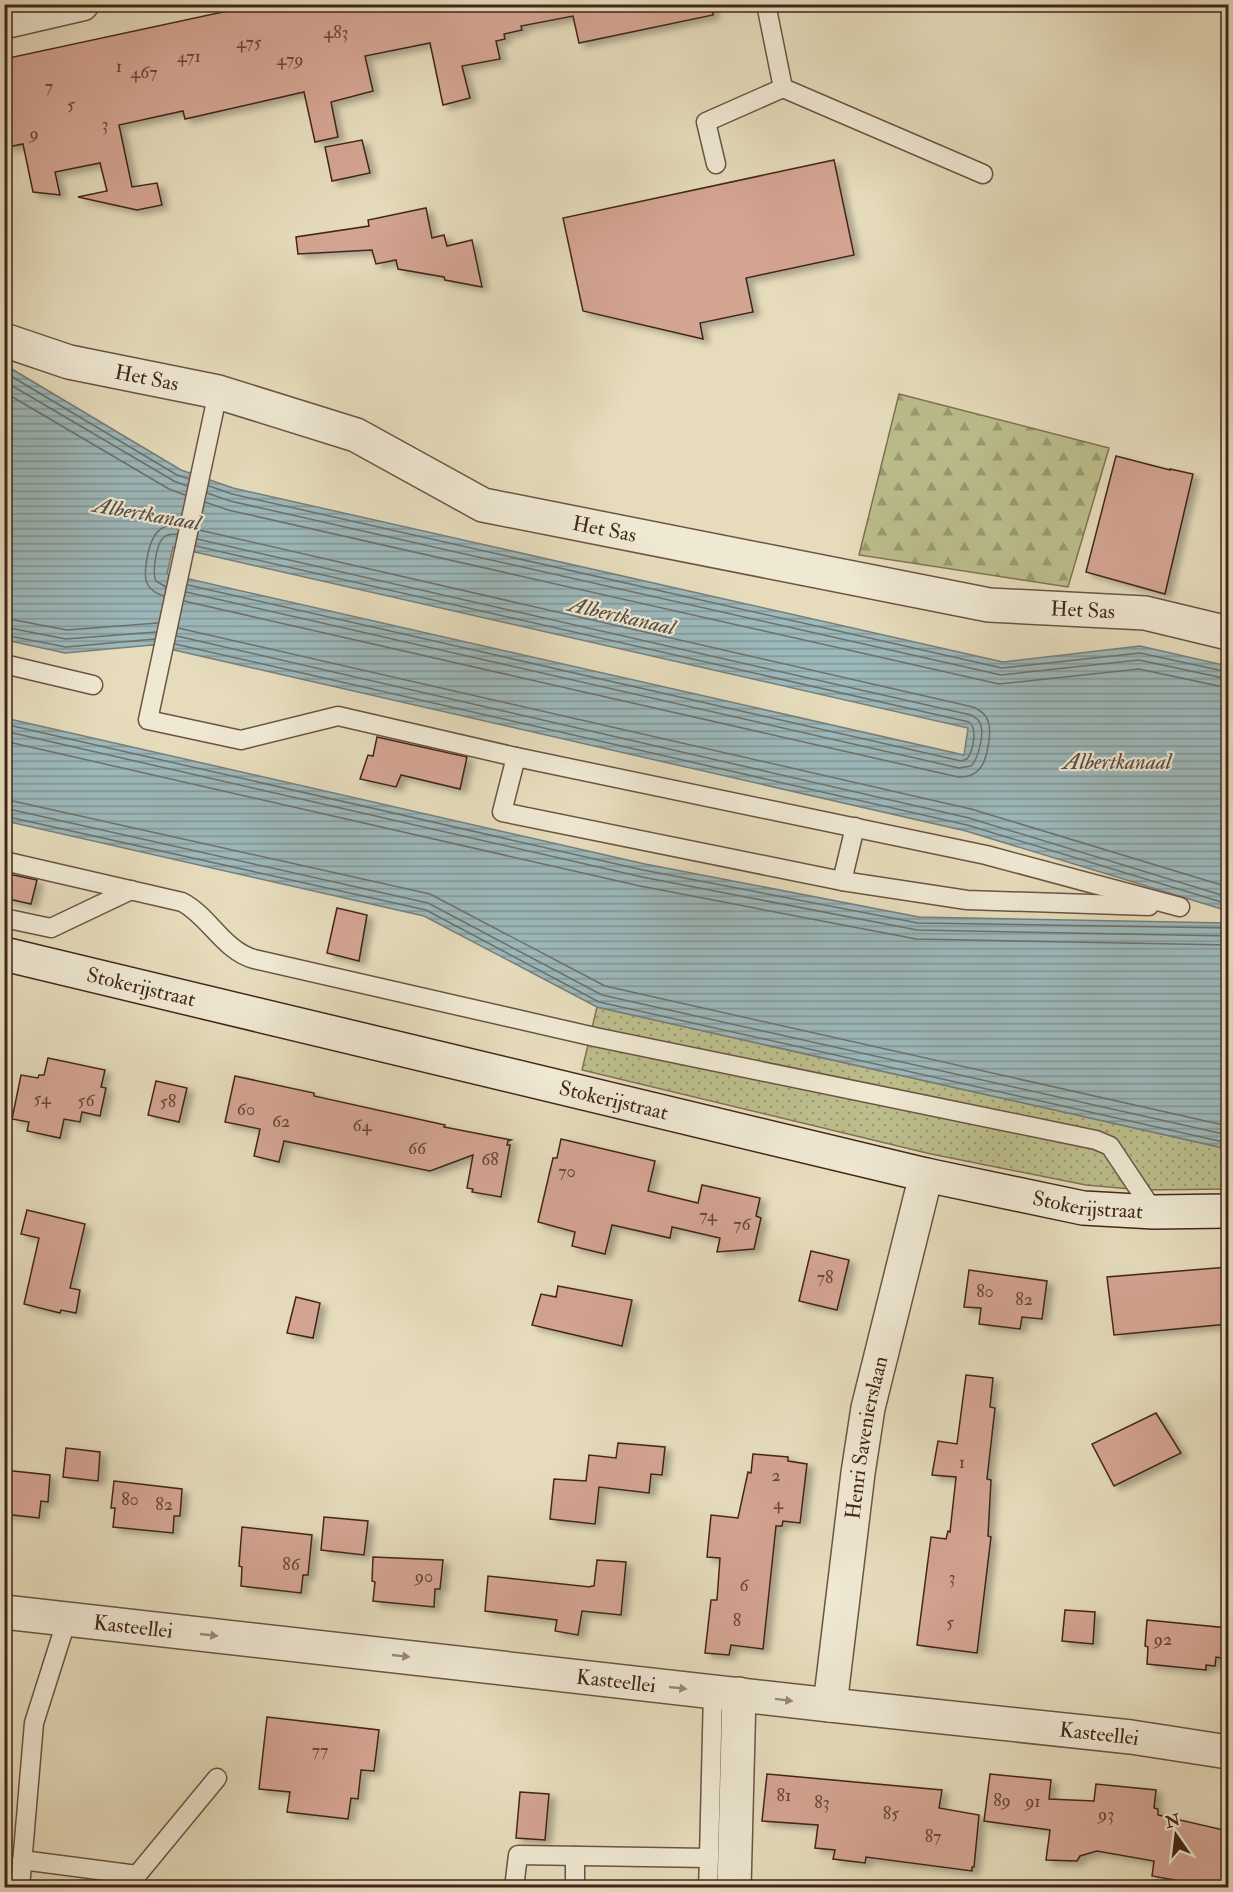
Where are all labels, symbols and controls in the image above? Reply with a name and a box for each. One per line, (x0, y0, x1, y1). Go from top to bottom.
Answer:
house number: 483 (323, 21, 349, 44)
house number: 475 (236, 31, 262, 54)
house number: 471 (177, 45, 201, 68)
house number: 479 (277, 48, 303, 71)
house number: 1 (116, 55, 122, 78)
house number: 467 (130, 61, 158, 84)
house number: 7 (45, 75, 53, 98)
house number: 5 (67, 93, 75, 116)
house number: 3 (102, 113, 108, 136)
house number: 9 (27, 122, 39, 145)
street label: Het Sas (112, 359, 181, 398)
water label: Albertkanaal (89, 490, 204, 538)
street label: Het Sas (570, 510, 639, 549)
water label: Albertkanaal (564, 590, 680, 642)
street label: Het Sas (1050, 595, 1116, 625)
water label: Albertkanaal (1061, 748, 1173, 776)
street label: Stokerijstraat (84, 961, 198, 1013)
street label: Stokerijstraat (556, 1075, 671, 1127)
house number: 54 (33, 1087, 52, 1110)
house number: 56 (78, 1089, 95, 1112)
house number: 58 (160, 1090, 176, 1113)
house number: 60 (237, 1098, 255, 1121)
house number: 62 (272, 1110, 290, 1133)
house number: 64 (353, 1114, 373, 1137)
house number: 66 (408, 1137, 427, 1160)
house number: 68 (481, 1148, 499, 1171)
house number: 70 (558, 1160, 576, 1183)
street label: Stokerijstraat (1030, 1185, 1144, 1225)
house number: 74 (699, 1204, 718, 1227)
house number: 76 (733, 1213, 752, 1236)
house number: 78 (817, 1266, 833, 1289)
house number: 80 (976, 1280, 994, 1303)
house number: 82 (1015, 1288, 1033, 1311)
street label: Henri Savenierslaan (840, 1353, 895, 1521)
house number: 1 (959, 1451, 965, 1474)
house number: 2 (771, 1464, 781, 1487)
house number: 80 (121, 1488, 139, 1511)
house number: 4 (773, 1492, 784, 1515)
house number: 82 (155, 1493, 173, 1516)
house number: 86 (282, 1553, 301, 1576)
house number: 90 (413, 1565, 433, 1588)
house number: 3 (949, 1566, 955, 1589)
house number: 6 (739, 1574, 749, 1597)
street label: Kasteellei (92, 1609, 175, 1645)
house number: 8 (733, 1609, 741, 1632)
house number: 5 (946, 1611, 954, 1634)
house number: 92 (1152, 1628, 1172, 1651)
one-way arrow (199, 1630, 218, 1639)
one-way arrow (391, 1651, 410, 1661)
street label: Kasteellei (575, 1664, 658, 1699)
one-way arrow (669, 1683, 688, 1693)
one-way arrow (775, 1695, 794, 1704)
street label: Kasteellei (1058, 1716, 1141, 1752)
house number: 77 (312, 1739, 328, 1762)
house number: 81 (777, 1784, 791, 1807)
house number: 89 (993, 1789, 1011, 1812)
house number: 91 (1023, 1790, 1041, 1813)
house number: 83 (814, 1791, 830, 1814)
house number: 85 (883, 1802, 899, 1825)
house number: 93 (1096, 1803, 1114, 1826)
north arrow (1146, 1805, 1206, 1865)
text: N (1162, 1810, 1183, 1833)
house number: 87 (925, 1825, 941, 1848)

